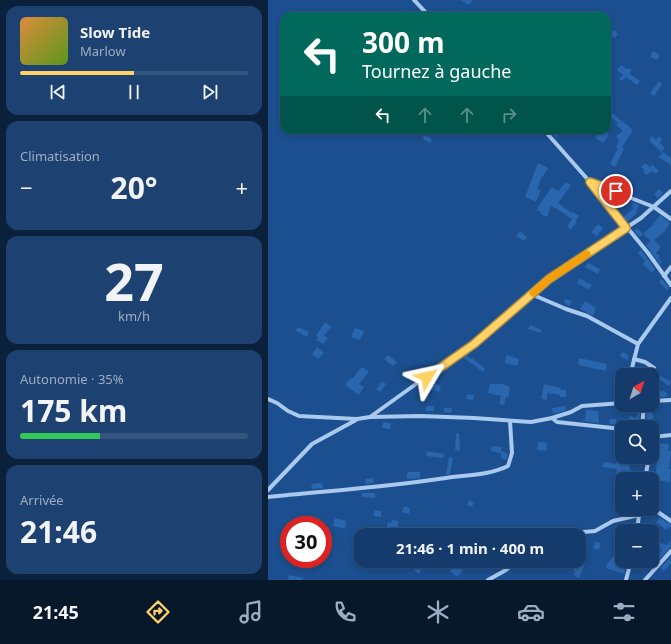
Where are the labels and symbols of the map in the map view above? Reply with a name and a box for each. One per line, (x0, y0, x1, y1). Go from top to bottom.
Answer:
pin (599, 174, 633, 208)
position arrow (406, 356, 448, 398)
north arrow (615, 368, 659, 412)
speed limit sign: 30 (280, 516, 332, 568)

